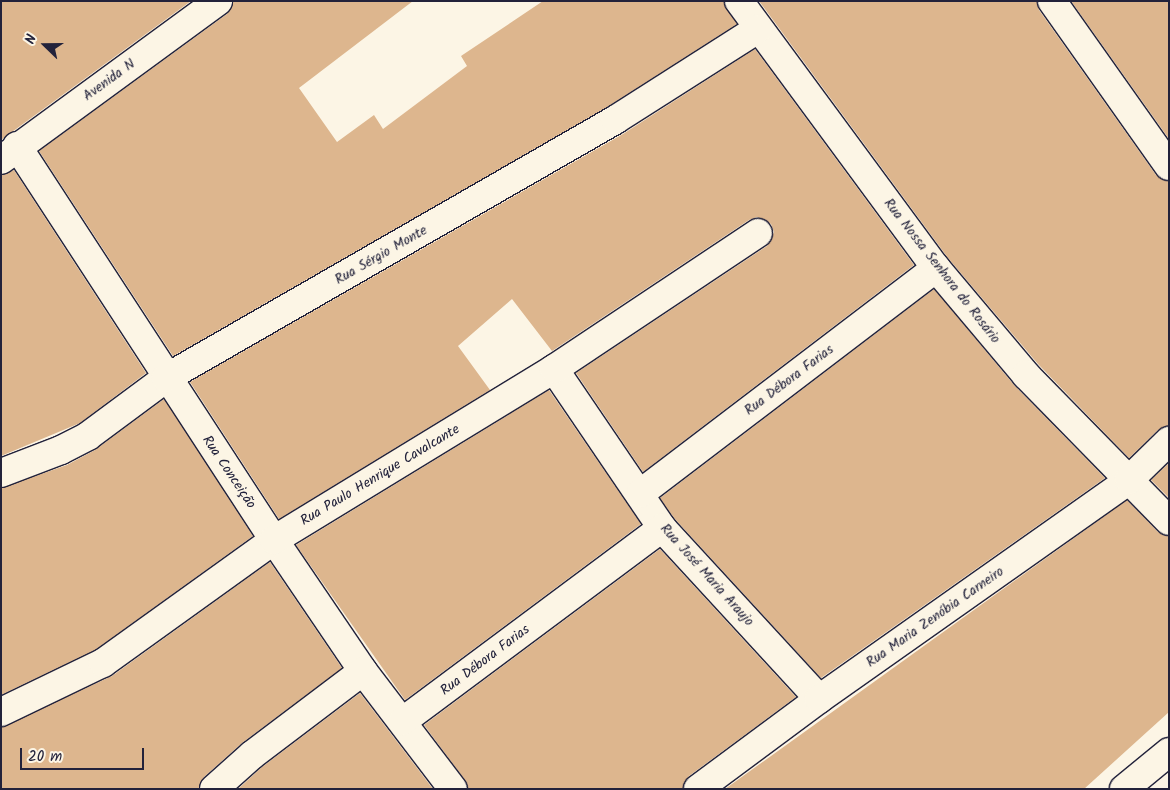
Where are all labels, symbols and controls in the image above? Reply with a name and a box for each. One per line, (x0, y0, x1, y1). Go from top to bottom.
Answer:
north arrow (20, 20, 70, 70)
text: N (19, 31, 43, 48)
street label: Avenida N (80, 56, 138, 104)
street label: Rua Nossa Senhora do Rosário (880, 195, 1004, 347)
street label: Rua Sérgio Monte (332, 222, 430, 288)
street label: Rua Débora Farias (741, 341, 837, 419)
street label: Rua Paulo Henrique Cavalcante (297, 421, 463, 529)
street label: Rua Conceição (198, 432, 260, 512)
street label: Rua José Maria Araujo (657, 520, 757, 630)
street label: Rua Maria Zenóbia Carneiro (863, 563, 1007, 671)
street label: Rua Débora Farias (437, 621, 533, 699)
scale bar (22, 738, 146, 770)
text: 20 m (28, 745, 62, 769)

